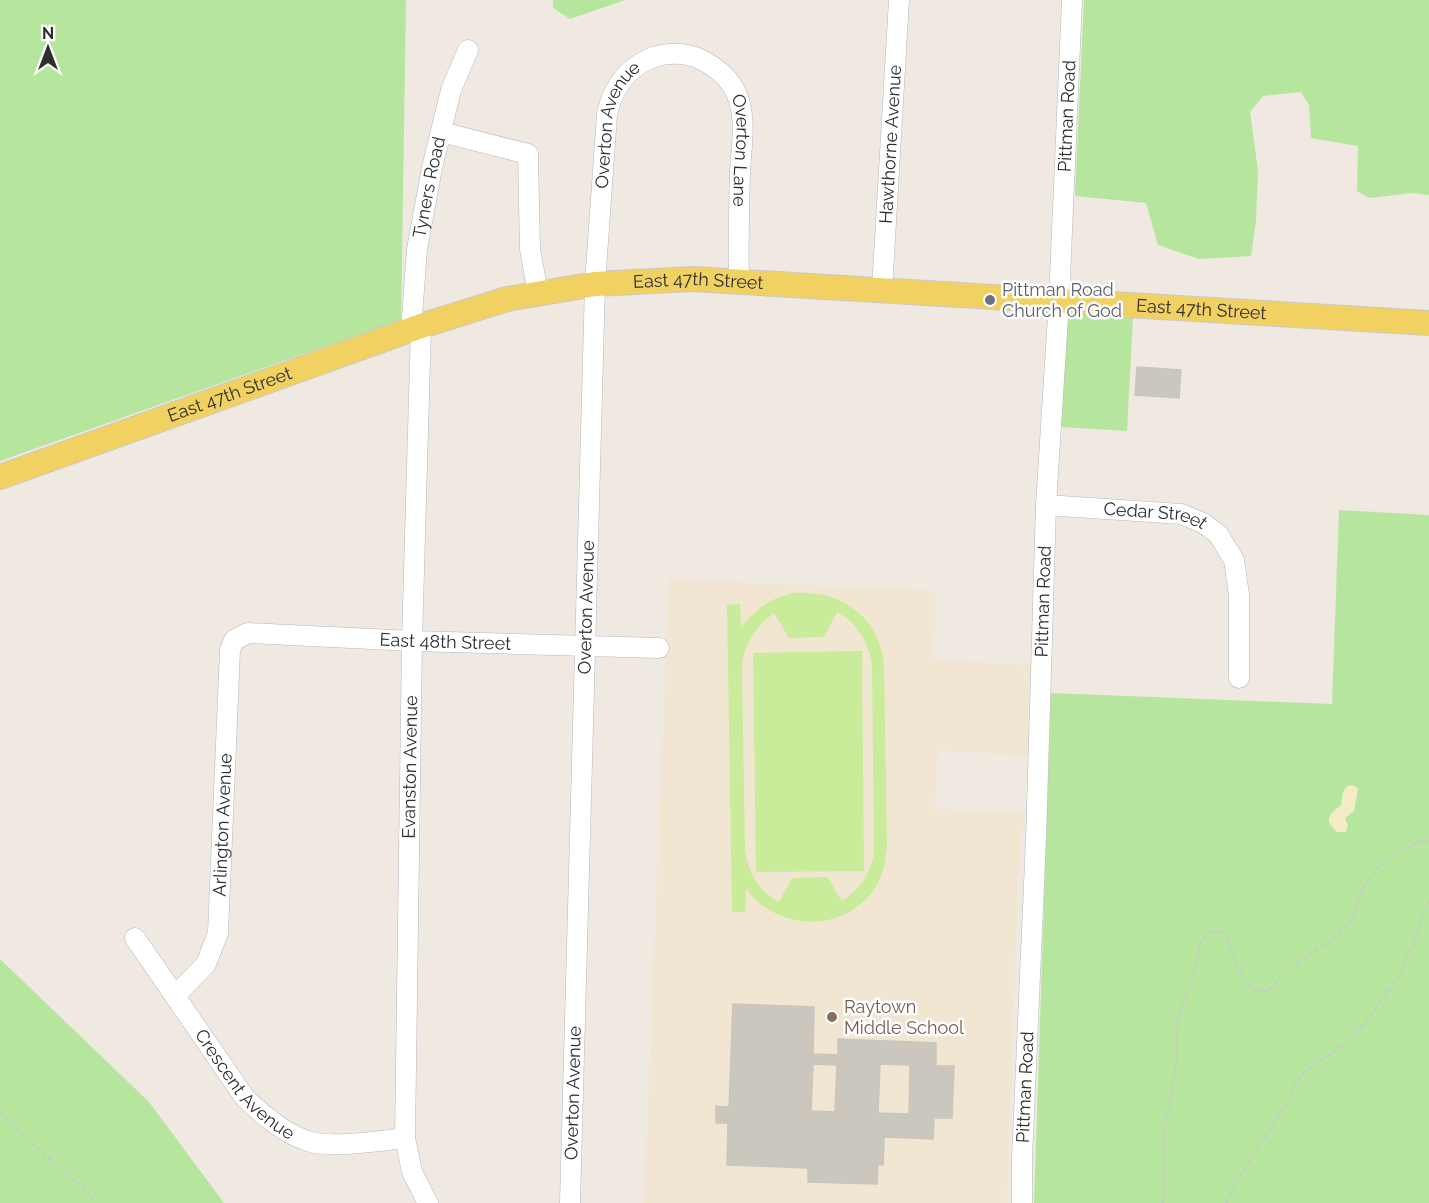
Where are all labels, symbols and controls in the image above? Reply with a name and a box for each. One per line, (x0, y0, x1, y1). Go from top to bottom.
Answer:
north arrow (18, 18, 78, 78)
text: N (42, 24, 54, 43)
street label: Overton Avenue (591, 56, 644, 189)
street label: Pittman Road (1054, 60, 1079, 172)
street label: Hawthorne Avenue (875, 64, 905, 224)
street label: Overton Lane (728, 91, 754, 207)
street label: Tyners Road (408, 134, 449, 240)
street label: East 47th Street (632, 268, 764, 293)
place label: Pittman Road Church of God (1002, 279, 1122, 321)
marker: Pittman Road Church of God (983, 293, 997, 307)
street label: East 47th Street (1136, 295, 1267, 323)
street label: East 47th Street (165, 362, 294, 426)
street label: Cedar Street (1103, 498, 1212, 533)
street label: Overton Avenue (573, 539, 598, 675)
street label: Pittman Road (1030, 545, 1055, 658)
street label: East 48th Street (379, 628, 511, 654)
street label: Evanston Avenue (398, 695, 421, 839)
street label: Arlington Avenue (209, 752, 236, 897)
place label: Raytown Middle School (844, 996, 964, 1038)
marker: Raytown Middle School (825, 1010, 839, 1024)
street label: Crescent Avenue (191, 1025, 299, 1144)
street label: Overton Avenue (560, 1025, 585, 1160)
street label: Pittman Road (1012, 1031, 1038, 1143)

